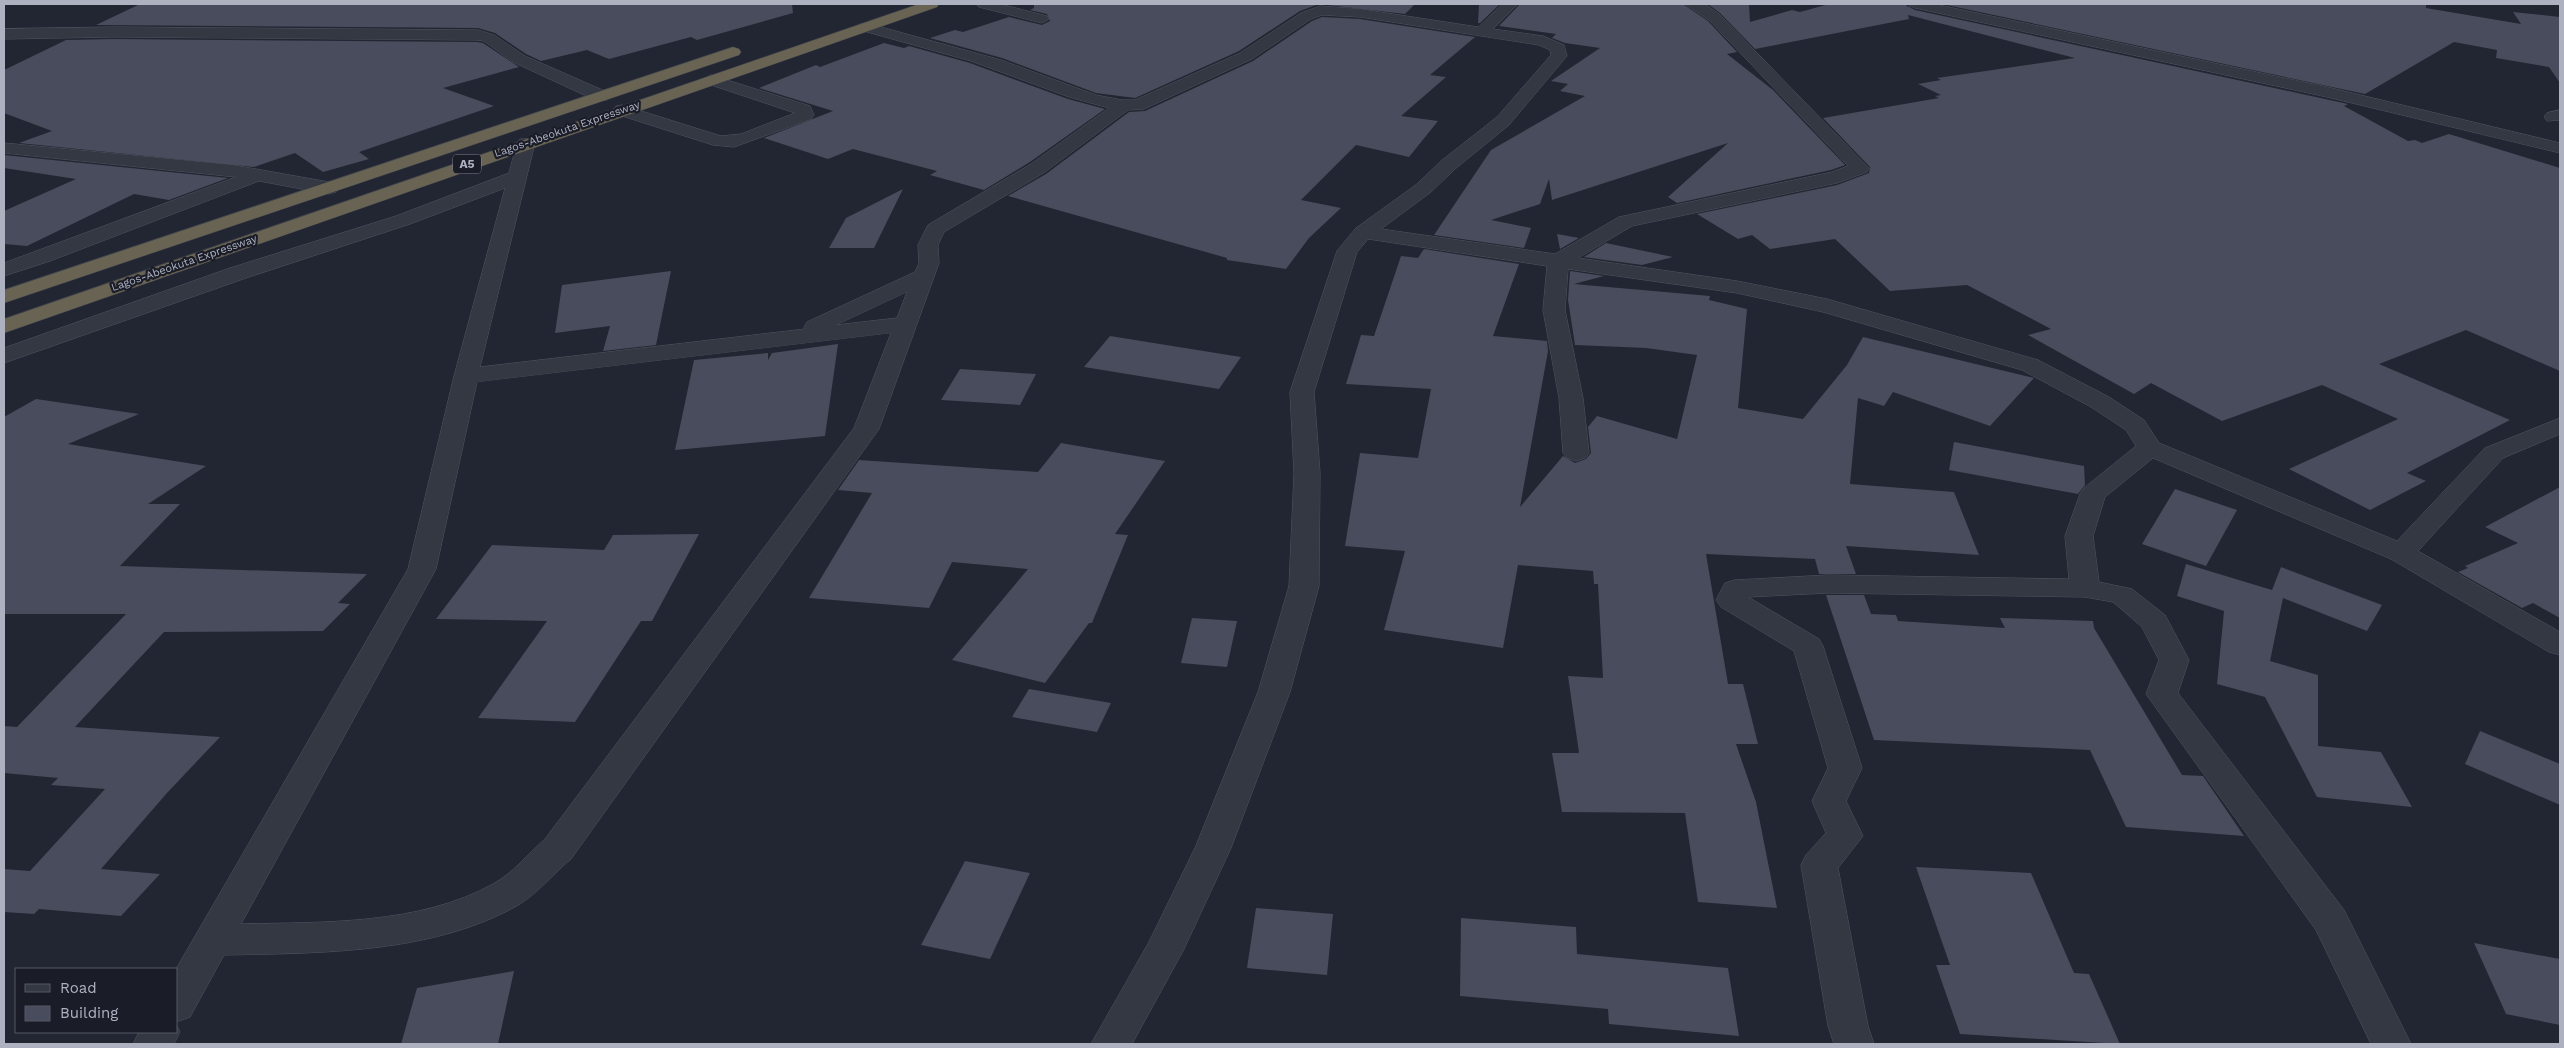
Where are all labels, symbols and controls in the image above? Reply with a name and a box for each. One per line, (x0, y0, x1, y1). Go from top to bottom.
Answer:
street label: Lagos-Abeokuta Expressway (492, 98, 642, 160)
road number: A5 (453, 154, 481, 173)
street label: Lagos-Abeokuta Expressway (109, 232, 259, 294)
legend (15, 968, 178, 1033)
text: Road (60, 979, 97, 997)
text: Building (60, 1004, 118, 1022)

